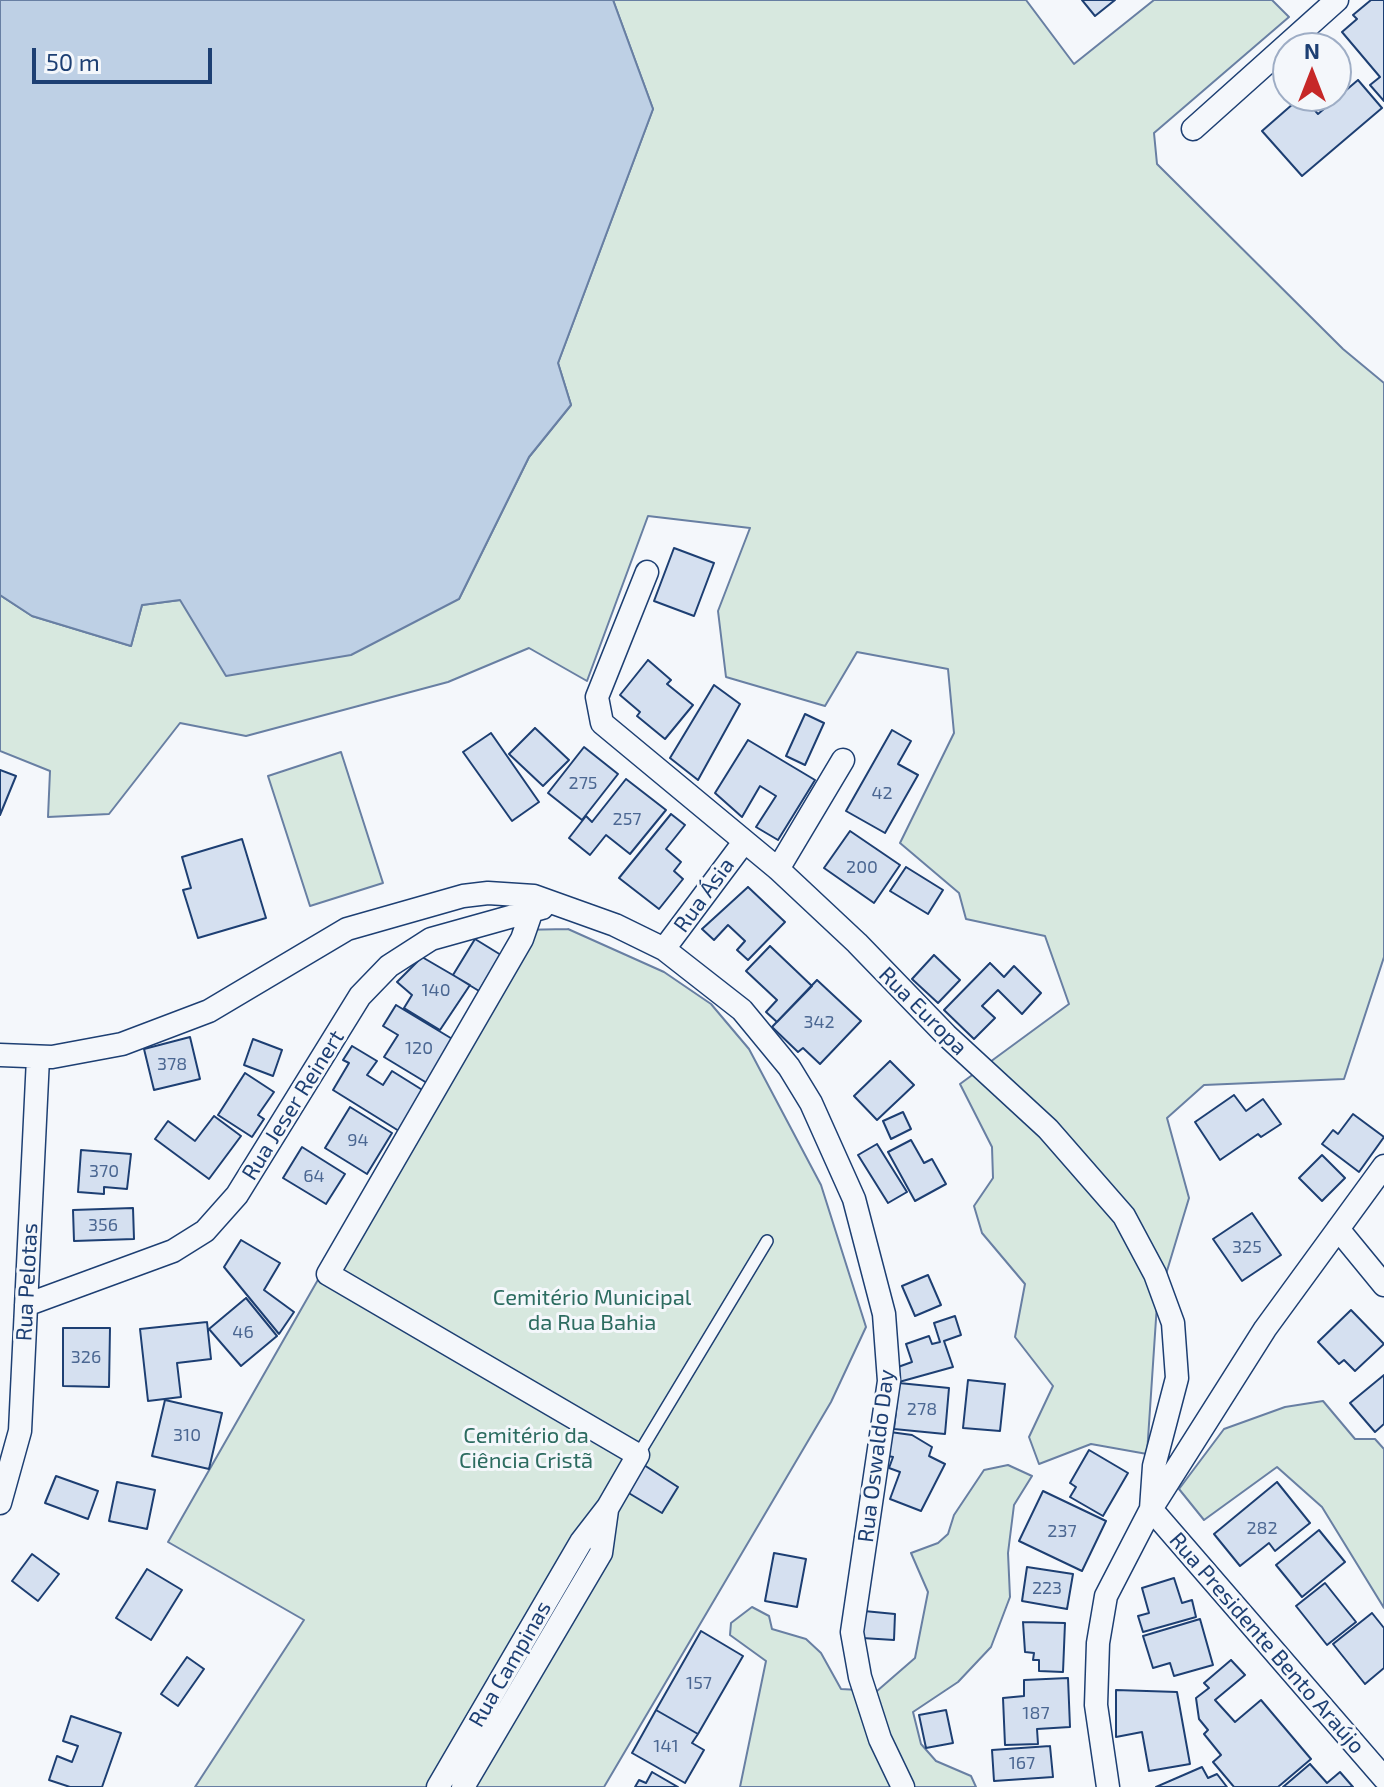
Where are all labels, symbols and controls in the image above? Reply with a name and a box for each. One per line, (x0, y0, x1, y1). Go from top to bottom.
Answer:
scale bar (36, 32, 216, 82)
north arrow (1272, 32, 1352, 112)
text: N (1304, 37, 1320, 63)
text: 50 m (46, 47, 100, 76)
house number: 275 (569, 772, 597, 794)
house number: 42 (871, 782, 893, 804)
house number: 257 (613, 808, 641, 830)
street label: Rua Ásia (668, 853, 740, 937)
house number: 200 (846, 856, 878, 878)
street label: Rua Europa (873, 961, 973, 1061)
house number: 140 (421, 979, 451, 1001)
house number: 342 (803, 1011, 835, 1033)
street label: Rua Jeser Reinert (236, 1025, 350, 1185)
house number: 120 (405, 1037, 433, 1059)
house number: 378 (157, 1053, 187, 1075)
house number: 94 (347, 1129, 369, 1151)
house number: 370 (89, 1160, 119, 1182)
house number: 64 (303, 1165, 325, 1187)
house number: 356 (88, 1214, 118, 1236)
street label: Rua Pelotas (11, 1222, 43, 1342)
house number: 325 (1232, 1236, 1262, 1258)
park label: Cemitério Municipal da Rua Bahia (493, 1285, 691, 1336)
house number: 46 (232, 1321, 254, 1343)
house number: 326 (71, 1346, 101, 1368)
street label: Rua Oswaldo Day (852, 1368, 900, 1544)
house number: 278 (907, 1398, 937, 1420)
park label: Cemitério da Ciência Cristã (459, 1423, 593, 1474)
house number: 310 (173, 1424, 201, 1446)
house number: 282 (1246, 1517, 1278, 1539)
house number: 237 (1047, 1520, 1077, 1542)
street label: Rua Presidente Bento Araújo (1164, 1527, 1370, 1759)
house number: 223 (1032, 1577, 1062, 1599)
street label: Rua Campinas (463, 1596, 557, 1732)
house number: 157 (686, 1672, 712, 1694)
house number: 187 (1022, 1702, 1050, 1724)
house number: 141 (653, 1735, 679, 1757)
house number: 167 (1009, 1752, 1035, 1774)

